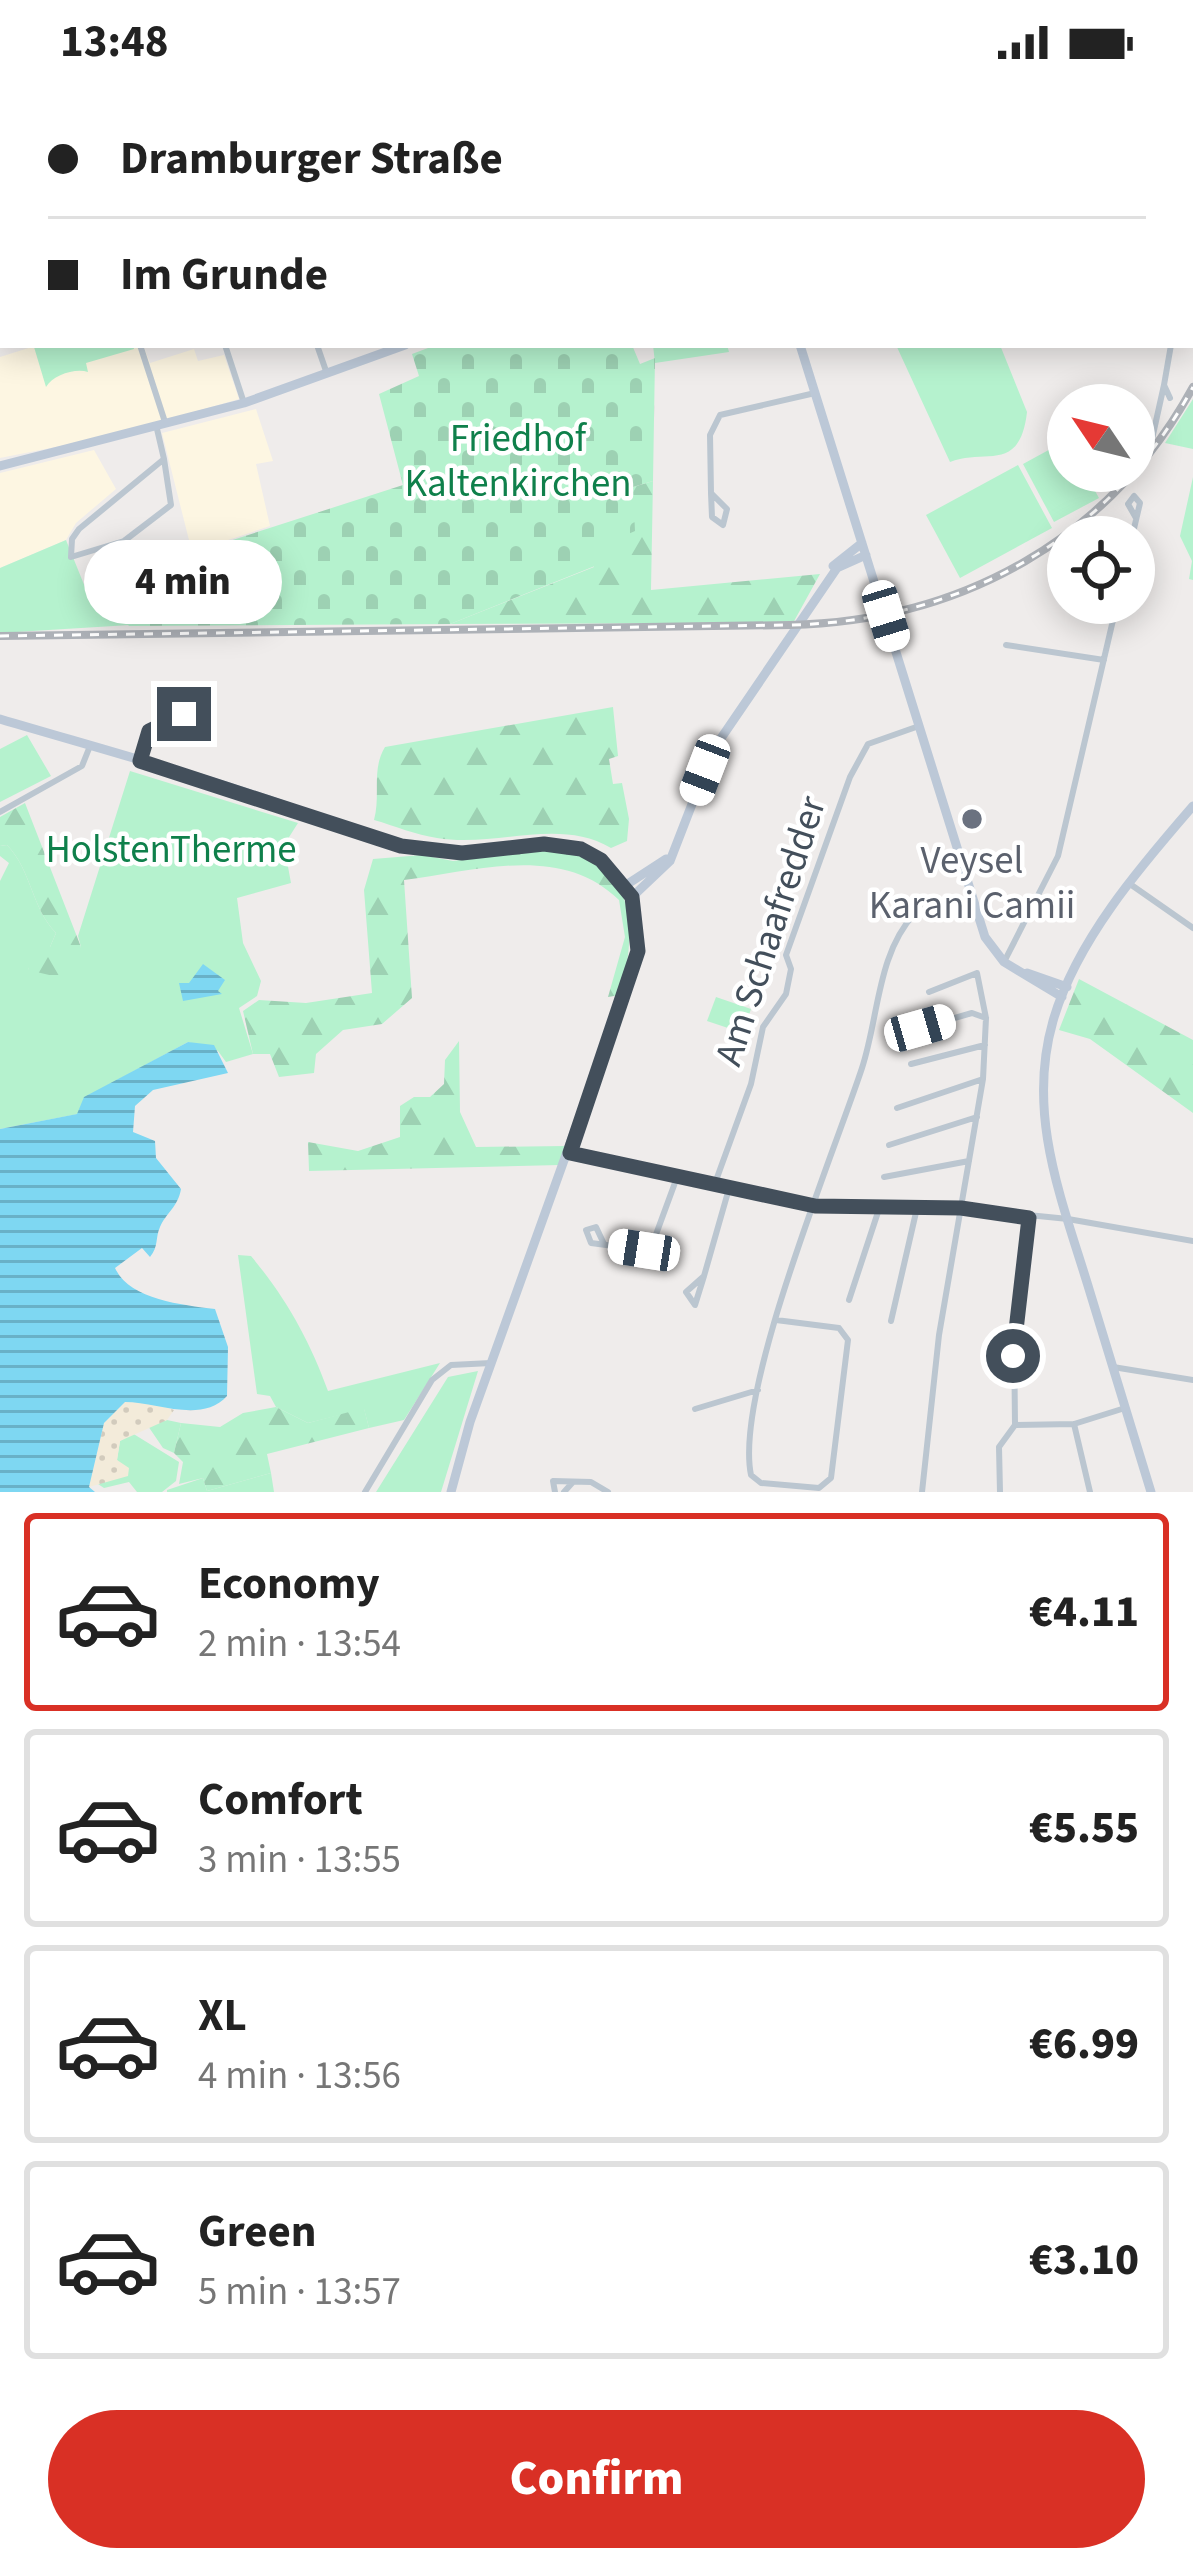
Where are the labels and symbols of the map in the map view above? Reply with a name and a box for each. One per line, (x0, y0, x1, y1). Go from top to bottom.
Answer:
north arrow (1047, 384, 1155, 492)
park label: Friedhof Kaltenkirchen (404, 411, 632, 512)
callout: 4 min (85, 540, 283, 624)
car (858, 576, 914, 656)
route end (157, 687, 211, 741)
car (675, 730, 735, 810)
street label: Am Schaafredder (701, 789, 841, 1073)
marker: Veysel Karani Camii (959, 806, 985, 832)
park label: HolstenTherme (45, 822, 297, 878)
place label: Veysel Karani Camii (869, 833, 1075, 934)
car (880, 1001, 960, 1055)
car (606, 1227, 682, 1273)
route start (986, 1329, 1040, 1383)

